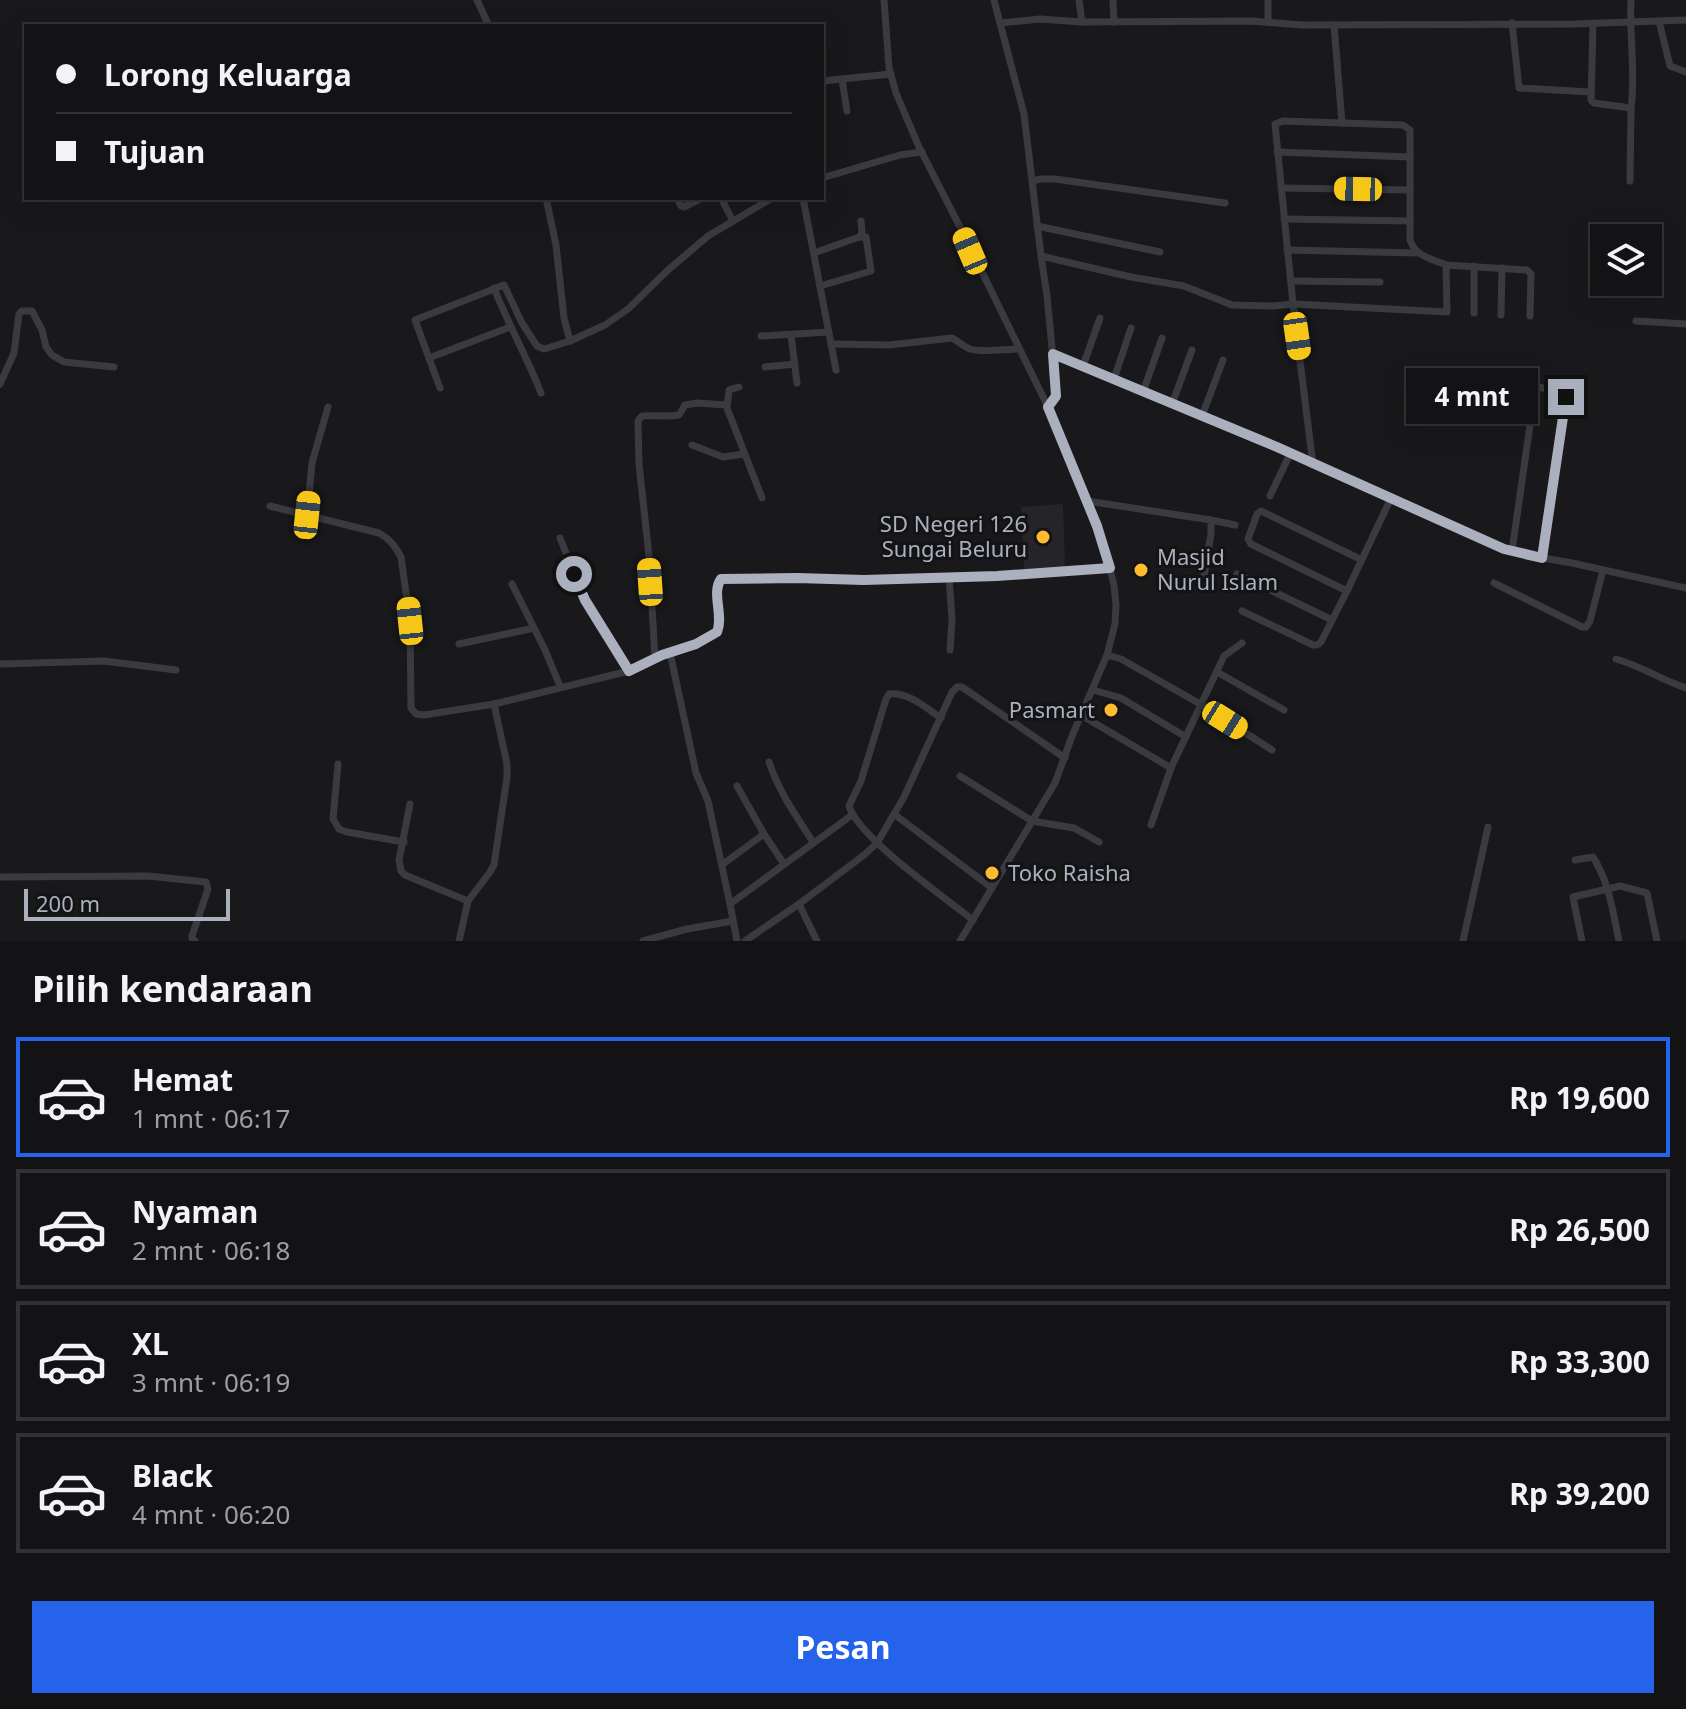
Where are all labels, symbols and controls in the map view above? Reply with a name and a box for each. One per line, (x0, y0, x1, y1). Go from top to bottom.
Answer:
text: Lorong Keluarga (104, 54, 352, 95)
text: Tujuan (104, 131, 205, 172)
car (1334, 177, 1382, 201)
car (950, 224, 990, 278)
map controls (1590, 224, 1662, 296)
button: layers (1590, 224, 1662, 296)
car (1282, 311, 1312, 361)
callout: 4 mnt (1406, 369, 1538, 425)
text: 4 mnt (1434, 378, 1510, 414)
route end (1548, 379, 1584, 415)
car (293, 490, 321, 540)
place label: SD Negeri 126 Sungai Beluru (880, 508, 1027, 563)
marker: SD Negeri 126 Sungai Beluru (1034, 528, 1052, 546)
place label: Masjid Nurul Islam (1157, 541, 1278, 596)
route start (556, 556, 592, 592)
car (636, 557, 664, 607)
marker: Masjid Nurul Islam (1132, 561, 1150, 579)
car (396, 596, 424, 646)
place label: Pasmart (1009, 694, 1095, 724)
car (1198, 697, 1252, 743)
marker: Pasmart (1102, 701, 1120, 719)
place label: Toko Raisha (1008, 857, 1131, 887)
marker: Toko Raisha (983, 864, 1001, 882)
scale bar (24, 885, 230, 921)
text: 200 m (36, 888, 100, 918)
text: Pilih kendaraan (32, 964, 313, 1013)
text: Hemat (132, 1059, 233, 1100)
icon: car (36, 1061, 108, 1133)
text: Rp 19,600 (1509, 1077, 1650, 1118)
text: 1 mnt · 06:17 (132, 1100, 290, 1136)
text: Nyaman (132, 1191, 258, 1232)
icon: car (36, 1193, 108, 1265)
text: Rp 26,500 (1509, 1209, 1650, 1250)
text: 2 mnt · 06:18 (132, 1232, 290, 1268)
text: XL (132, 1323, 169, 1364)
icon: car (36, 1325, 108, 1397)
text: Rp 33,300 (1509, 1341, 1650, 1382)
text: 3 mnt · 06:19 (132, 1364, 290, 1400)
text: Black (132, 1455, 213, 1496)
icon: car (36, 1457, 108, 1529)
text: Rp 39,200 (1509, 1473, 1650, 1514)
text: 4 mnt · 06:20 (132, 1496, 290, 1532)
button: Pesan (32, 1601, 1654, 1693)

